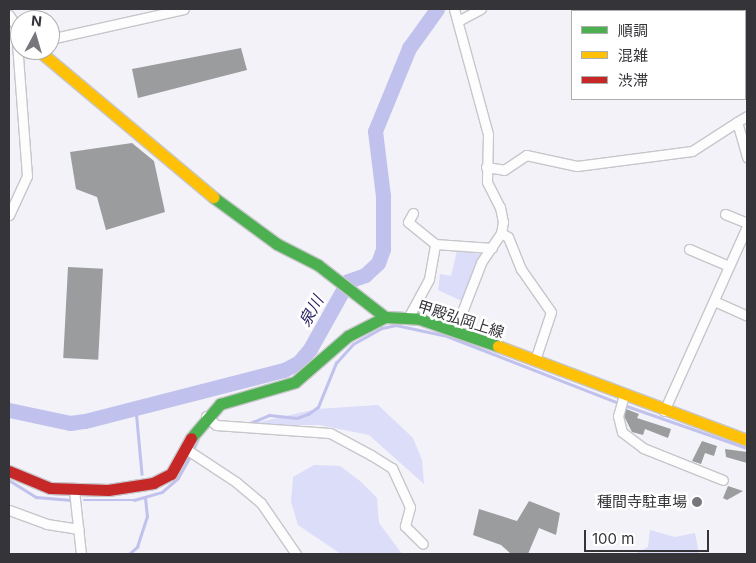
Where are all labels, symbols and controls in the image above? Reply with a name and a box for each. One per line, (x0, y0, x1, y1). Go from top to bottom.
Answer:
north arrow (10, 10, 60, 60)
legend (571, 10, 746, 100)
text: N (30, 12, 43, 30)
text: 順調 (618, 21, 648, 40)
text: 混雑 (618, 46, 648, 65)
text: 渋滞 (618, 71, 648, 90)
water label: 泉川 (295, 292, 327, 330)
street label: 甲殿弘岡上線 (415, 297, 507, 341)
place label: 種間寺駐車場 (597, 493, 687, 511)
marker: 種間寺駐車場 (691, 496, 703, 508)
scale bar (586, 520, 711, 552)
text: 100 m (592, 529, 634, 548)

